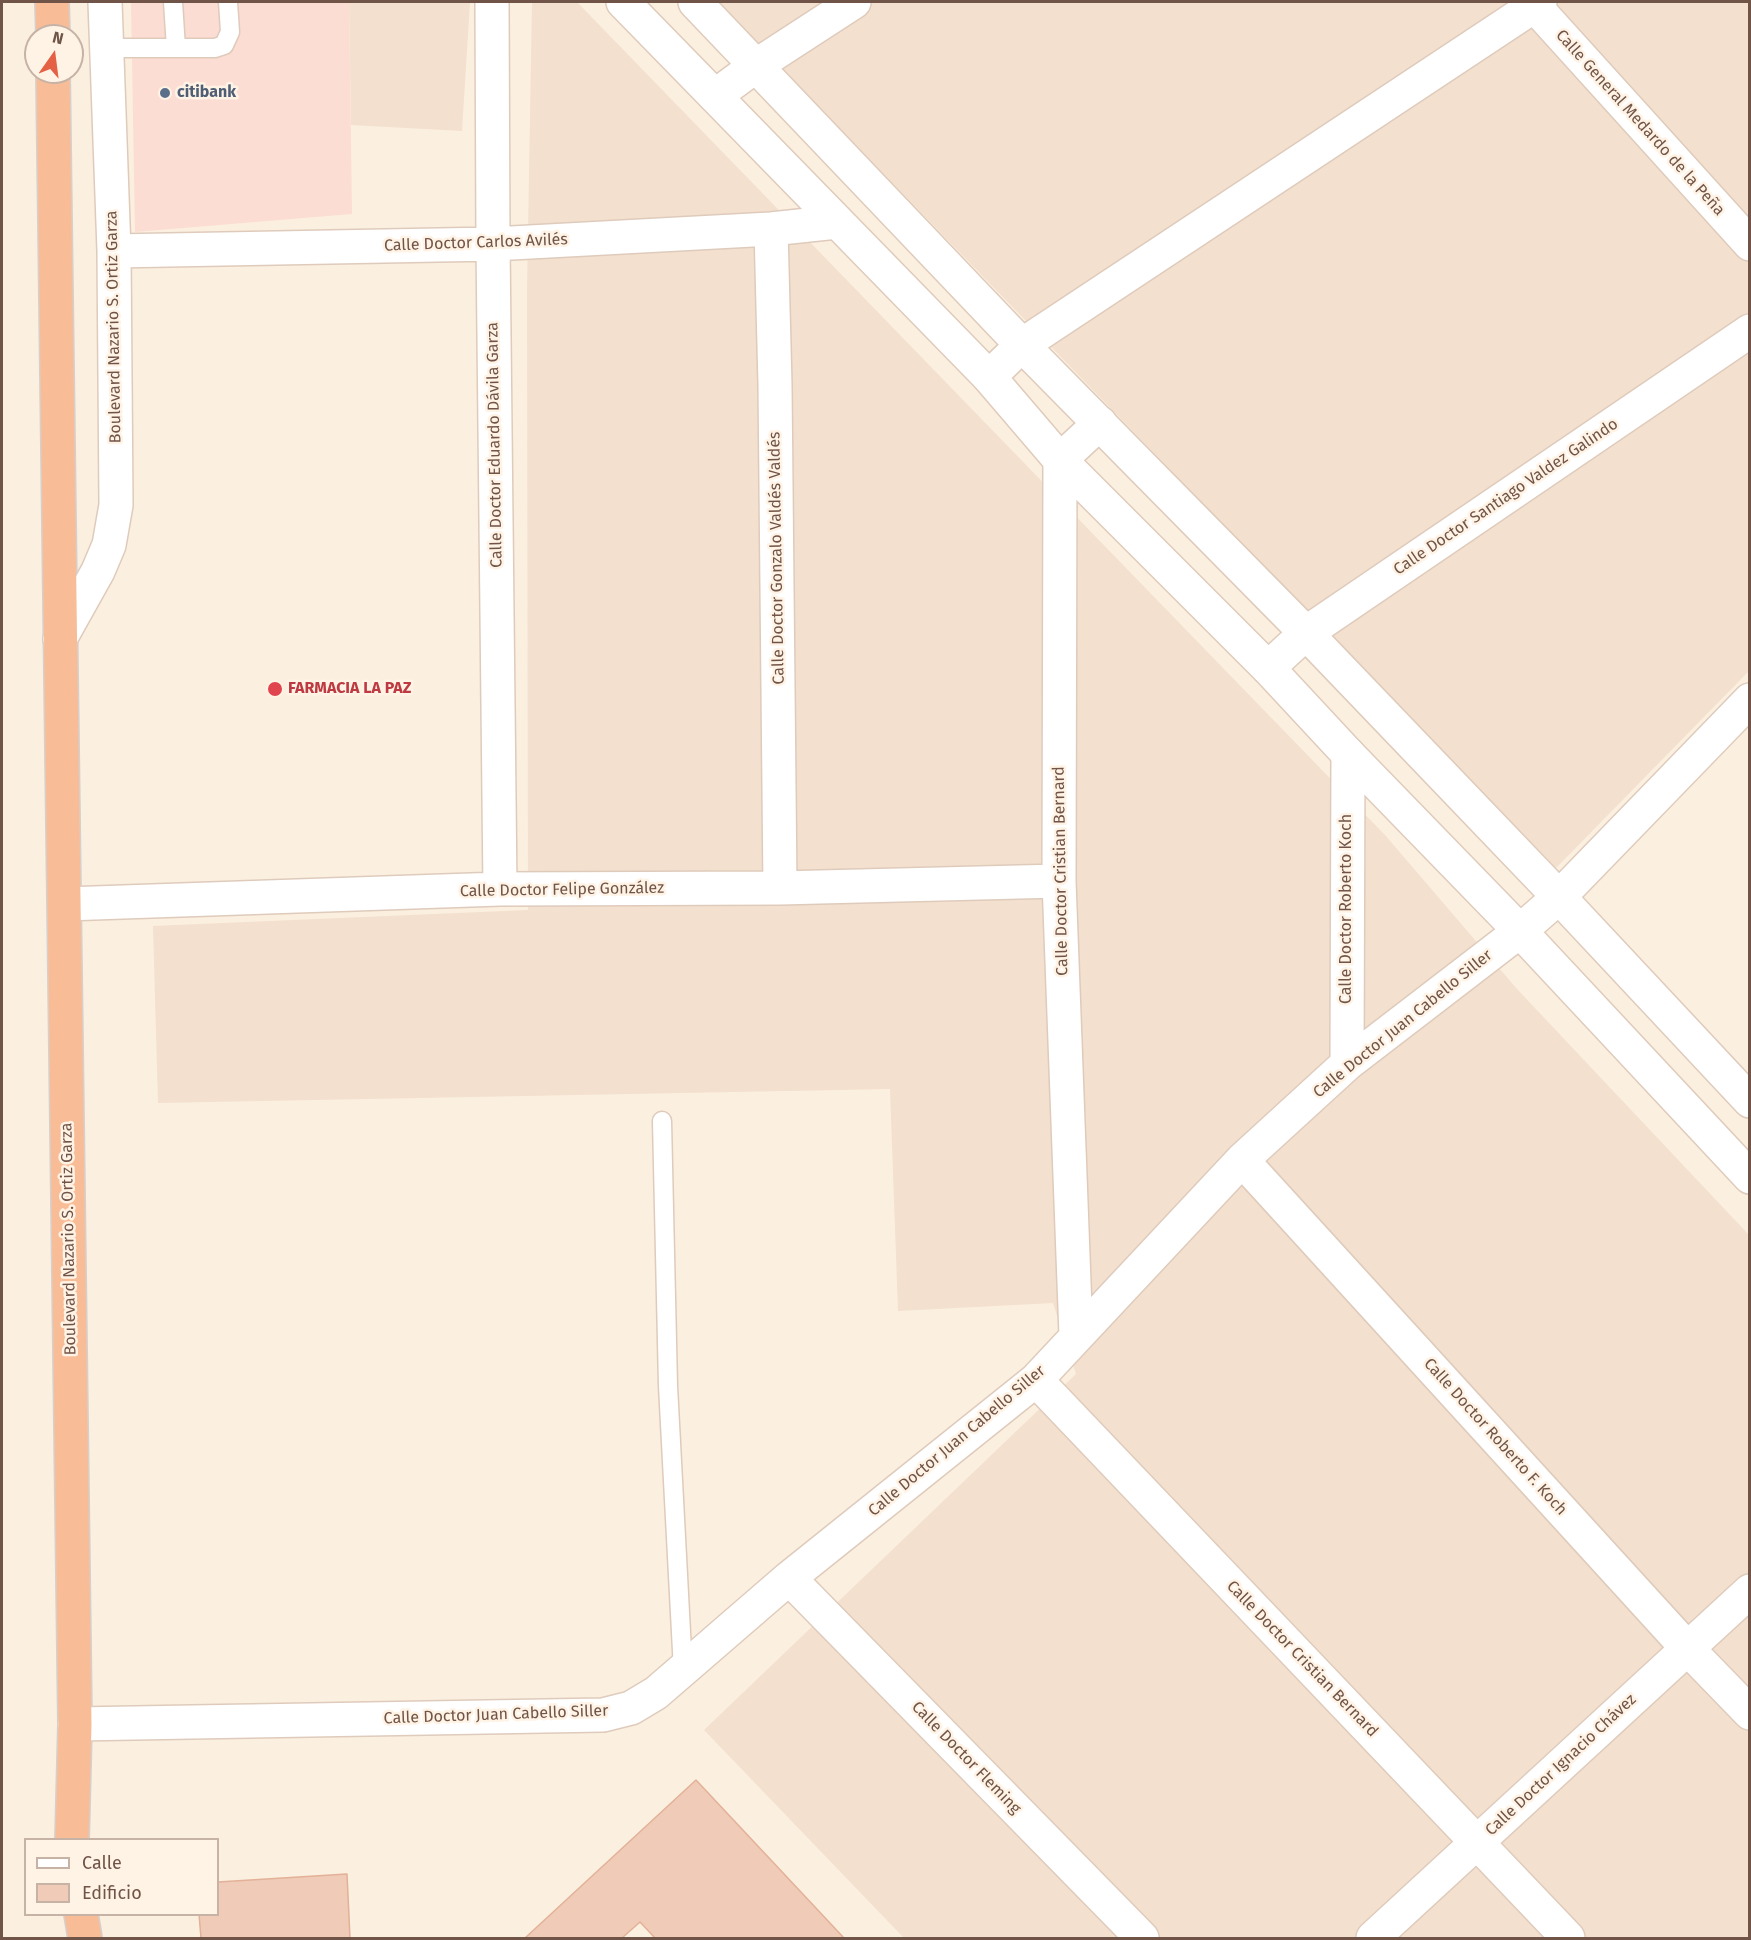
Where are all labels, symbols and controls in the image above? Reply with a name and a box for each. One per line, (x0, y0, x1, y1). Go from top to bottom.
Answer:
north arrow (24, 24, 84, 84)
street label: Calle General Medardo de la Peña (1551, 26, 1729, 220)
text: N (51, 27, 65, 48)
place label: citibank (177, 83, 236, 103)
marker: citibank (158, 86, 172, 100)
street label: Boulevard Nazario S. Ortiz Garza (102, 211, 126, 443)
street label: Calle Doctor Carlos Avilés (384, 230, 568, 256)
street label: Calle Doctor Eduardo Dávila Garza (483, 322, 507, 568)
street label: Calle Doctor Santiago Valdez Galindo (1390, 415, 1622, 579)
street label: Calle Doctor Gonzalo Valdés Valdés (765, 431, 789, 685)
place label: FARMACIA LA PAZ (288, 679, 412, 699)
marker: FARMACIA LA PAZ (266, 680, 284, 698)
street label: Calle Doctor Cristian Bernard (1050, 766, 1072, 976)
street label: Calle Doctor Roberto Koch (1337, 814, 1357, 1004)
street label: Calle Doctor Felipe González (460, 879, 664, 901)
street label: Calle Doctor Juan Cabello Siller (1310, 946, 1496, 1102)
street label: Boulevard Nazario S. Ortiz Garza (57, 1123, 81, 1355)
street label: Calle Doctor Roberto F. Koch (1419, 1355, 1571, 1519)
street label: Calle Doctor Juan Cabello Siller (865, 1361, 1049, 1521)
street label: Calle Doctor Cristian Bernard (1222, 1577, 1382, 1741)
street label: Calle Doctor Ignacio Chávez (1482, 1690, 1640, 1840)
street label: Calle Doctor Fleming (907, 1698, 1025, 1818)
street label: Calle Doctor Juan Cabello Siller (383, 1701, 609, 1729)
legend (24, 1838, 219, 1916)
text: Calle (82, 1852, 122, 1874)
text: Edificio (82, 1882, 142, 1904)

